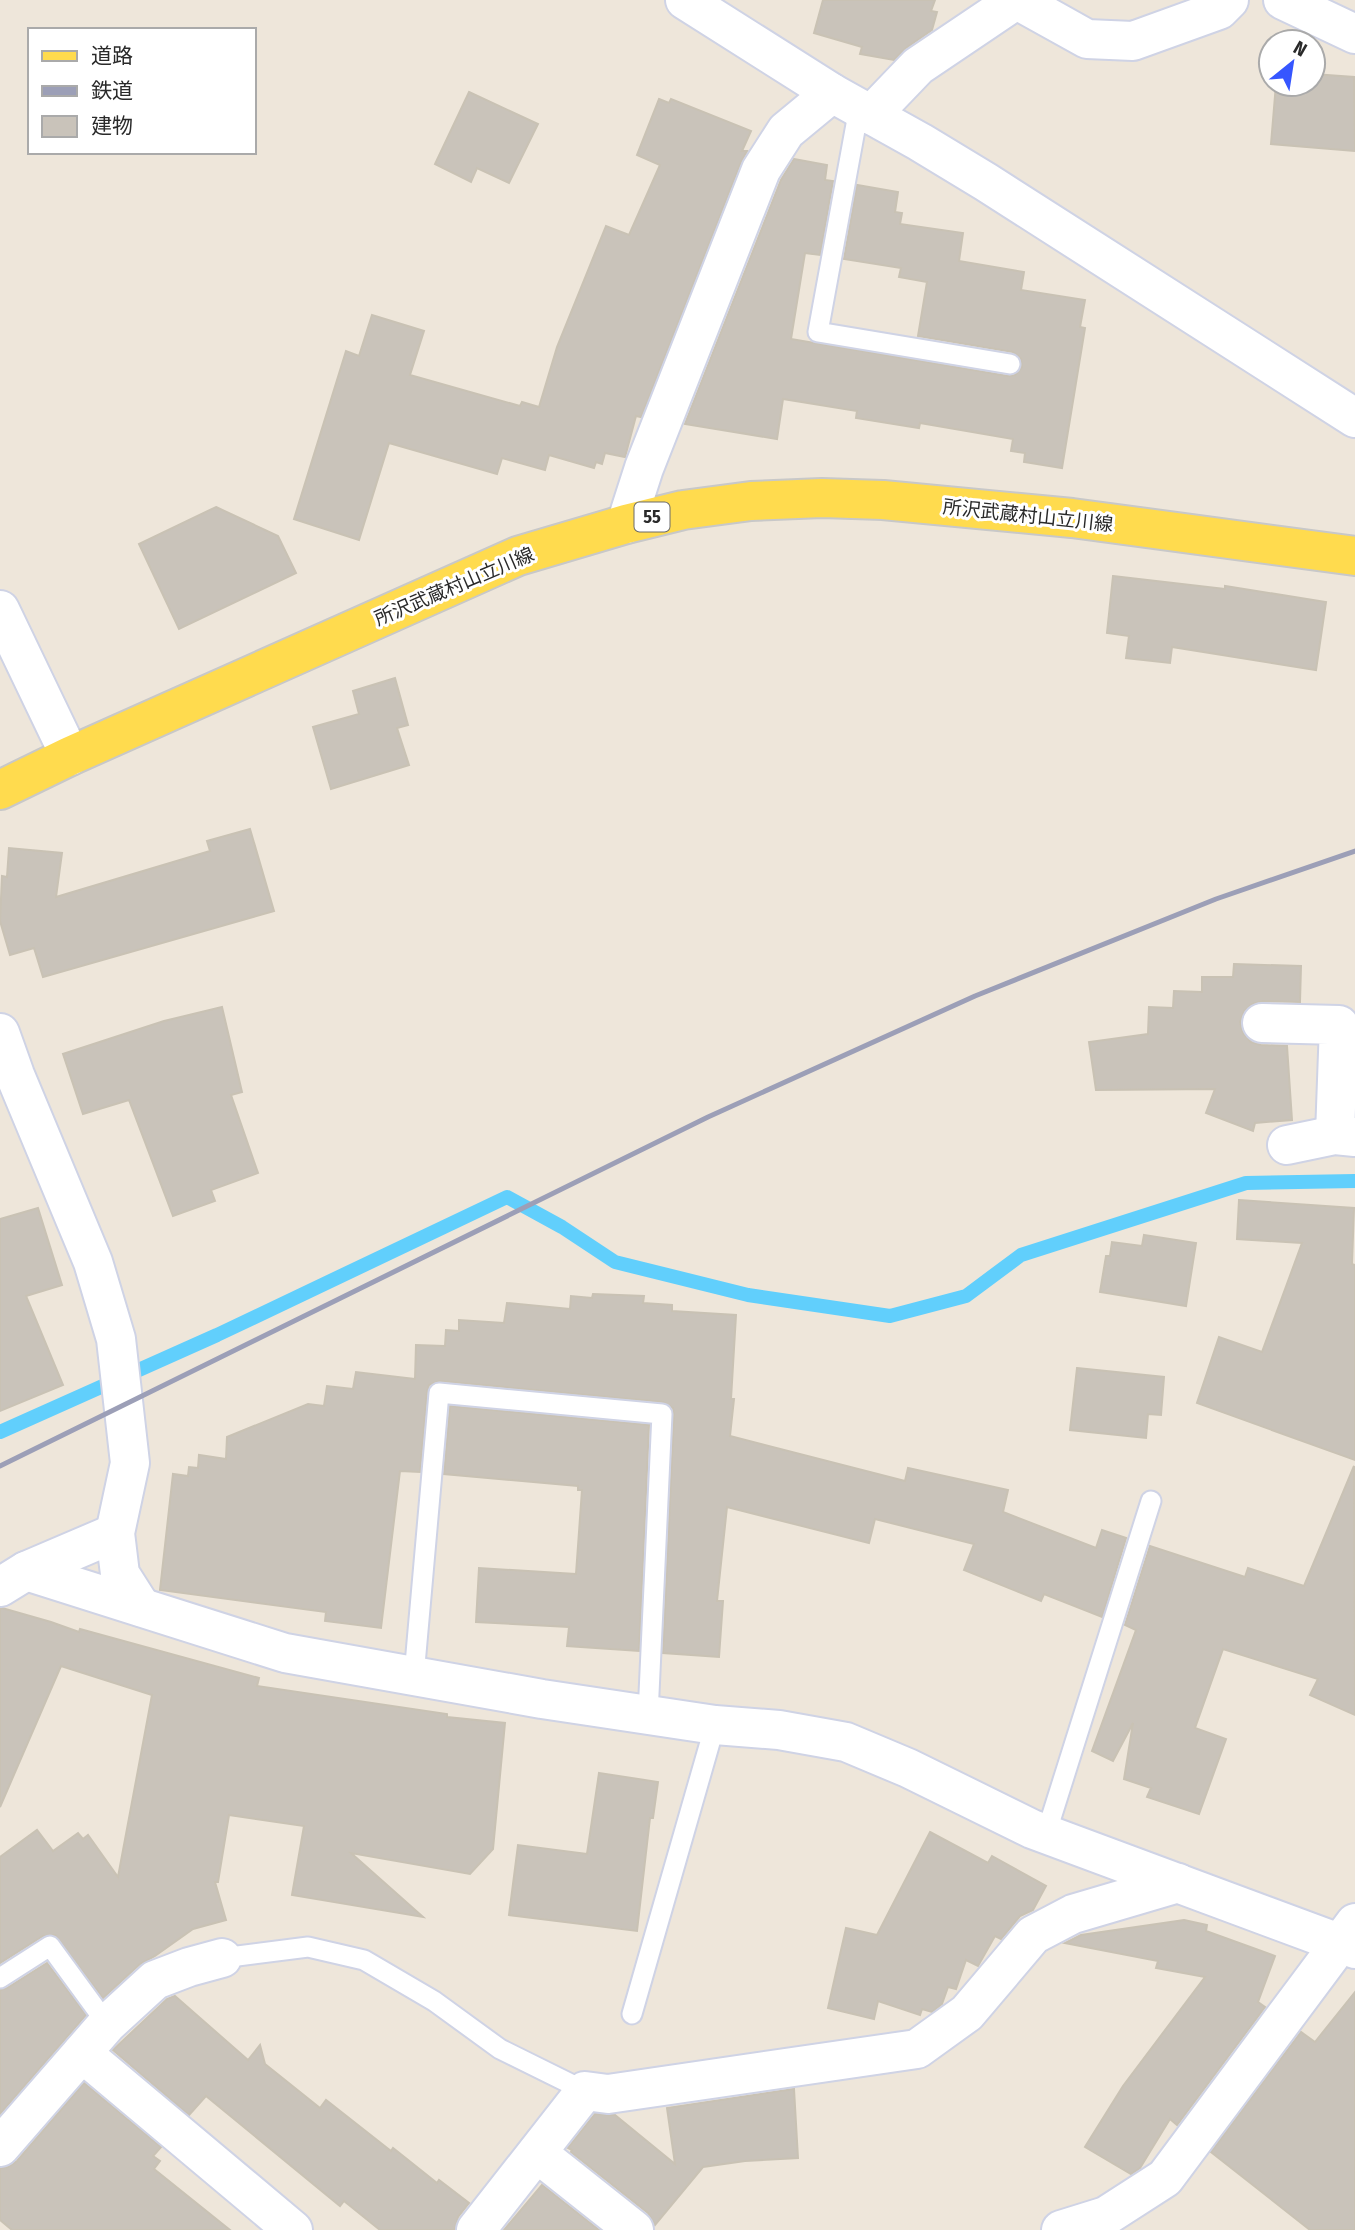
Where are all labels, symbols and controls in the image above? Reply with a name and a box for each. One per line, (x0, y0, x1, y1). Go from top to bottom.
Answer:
legend (28, 28, 256, 154)
north arrow (1257, 28, 1327, 98)
text: N (1290, 36, 1311, 62)
text: 道路 (91, 43, 133, 69)
text: 鉄道 (91, 78, 133, 104)
text: 建物 (91, 113, 133, 139)
street label: 所沢武蔵村山立川線 (942, 495, 1114, 536)
road number: 55 (634, 503, 670, 532)
street label: 所沢武蔵村山立川線 (371, 542, 537, 630)

